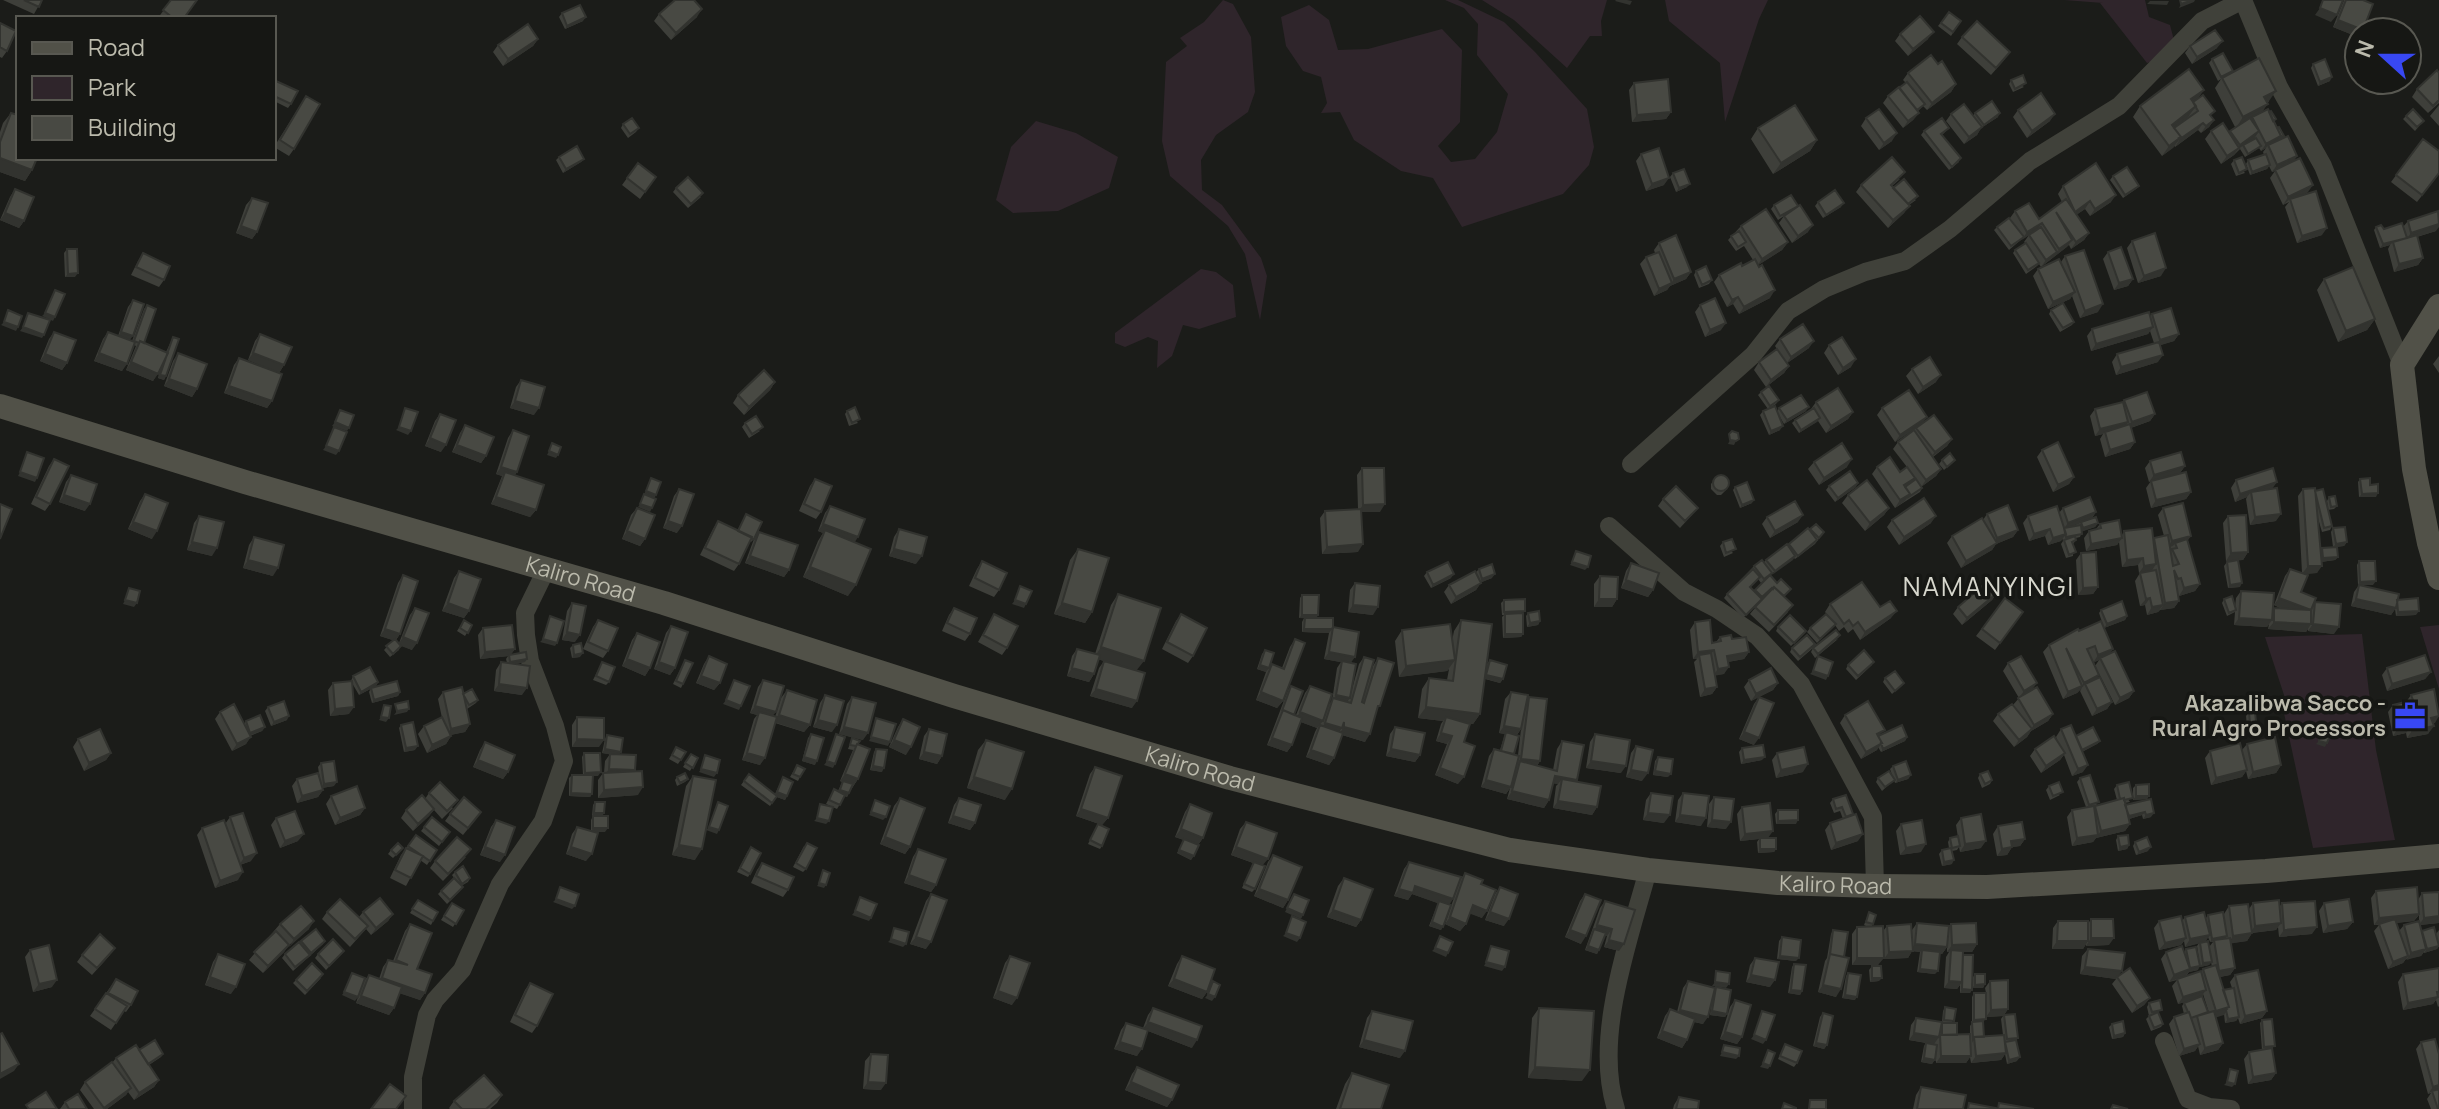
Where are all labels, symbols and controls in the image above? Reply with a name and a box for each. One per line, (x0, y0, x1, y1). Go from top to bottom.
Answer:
legend (16, 16, 276, 160)
north arrow (2343, 16, 2423, 96)
text: Road (88, 30, 145, 63)
text: N (2347, 36, 2381, 62)
text: Park (88, 70, 137, 103)
text: Building (88, 110, 176, 143)
street label: Kaliro Road (522, 549, 639, 609)
district label: NAMANYINGI (1903, 568, 2075, 604)
place label: Akazalibwa Sacco - Rural Agro Processors (2152, 688, 2386, 743)
office icon: Akazalibwa Sacco - Rural Agro Processors (2393, 699, 2427, 733)
street label: Kaliro Road (1142, 739, 1258, 799)
street label: Kaliro Road (1779, 868, 1892, 901)

